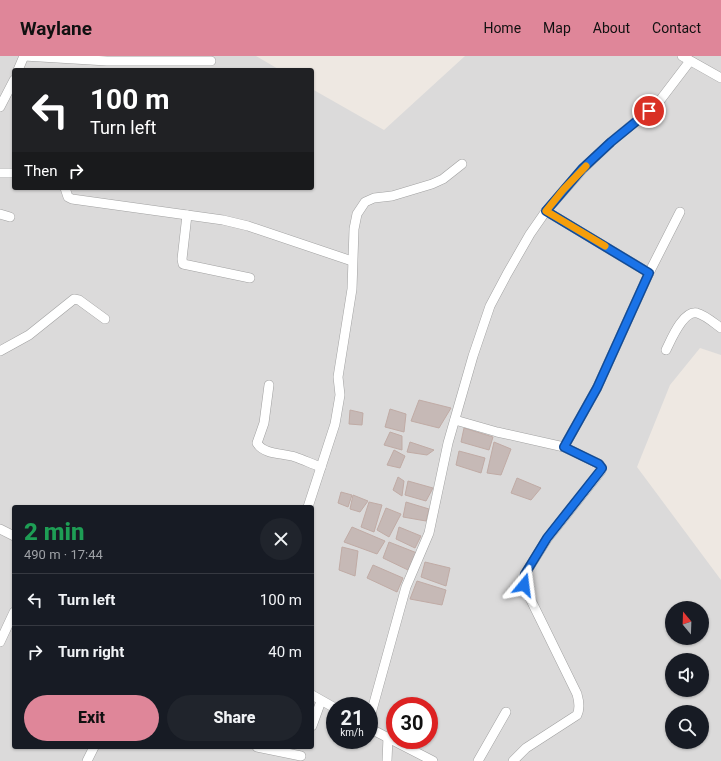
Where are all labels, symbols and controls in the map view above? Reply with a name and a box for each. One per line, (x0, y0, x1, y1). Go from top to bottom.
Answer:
text: Waylane (20, 17, 92, 40)
text: Home (483, 20, 521, 36)
text: Map (543, 20, 571, 36)
text: About (593, 20, 630, 36)
text: Contact (652, 20, 701, 36)
text: 100 m (90, 83, 169, 116)
icon: left (24, 84, 76, 136)
pin (632, 94, 666, 128)
icon: arrive (638, 100, 660, 122)
text: Turn left (90, 117, 156, 138)
icon: right (65, 160, 87, 182)
text: Then (24, 162, 57, 180)
text: 2 min (24, 518, 85, 546)
button: close (260, 518, 302, 560)
text: 490 m · 17:44 (24, 547, 103, 562)
position arrow (503, 564, 545, 606)
icon: left (24, 589, 46, 611)
text: Turn left (58, 591, 115, 609)
text: 100 m (260, 591, 302, 609)
north arrow (665, 601, 709, 645)
map controls (665, 601, 709, 749)
icon: right (24, 641, 46, 663)
text: Turn right (58, 643, 124, 661)
text: 40 m (268, 643, 302, 661)
button: sound (665, 653, 709, 697)
button: Exit (24, 695, 159, 741)
button: Share (167, 695, 302, 741)
speed limit sign: 30 (386, 697, 438, 749)
button: search (665, 705, 709, 749)
text: 21 (341, 706, 363, 730)
text: km/h (340, 727, 364, 738)

